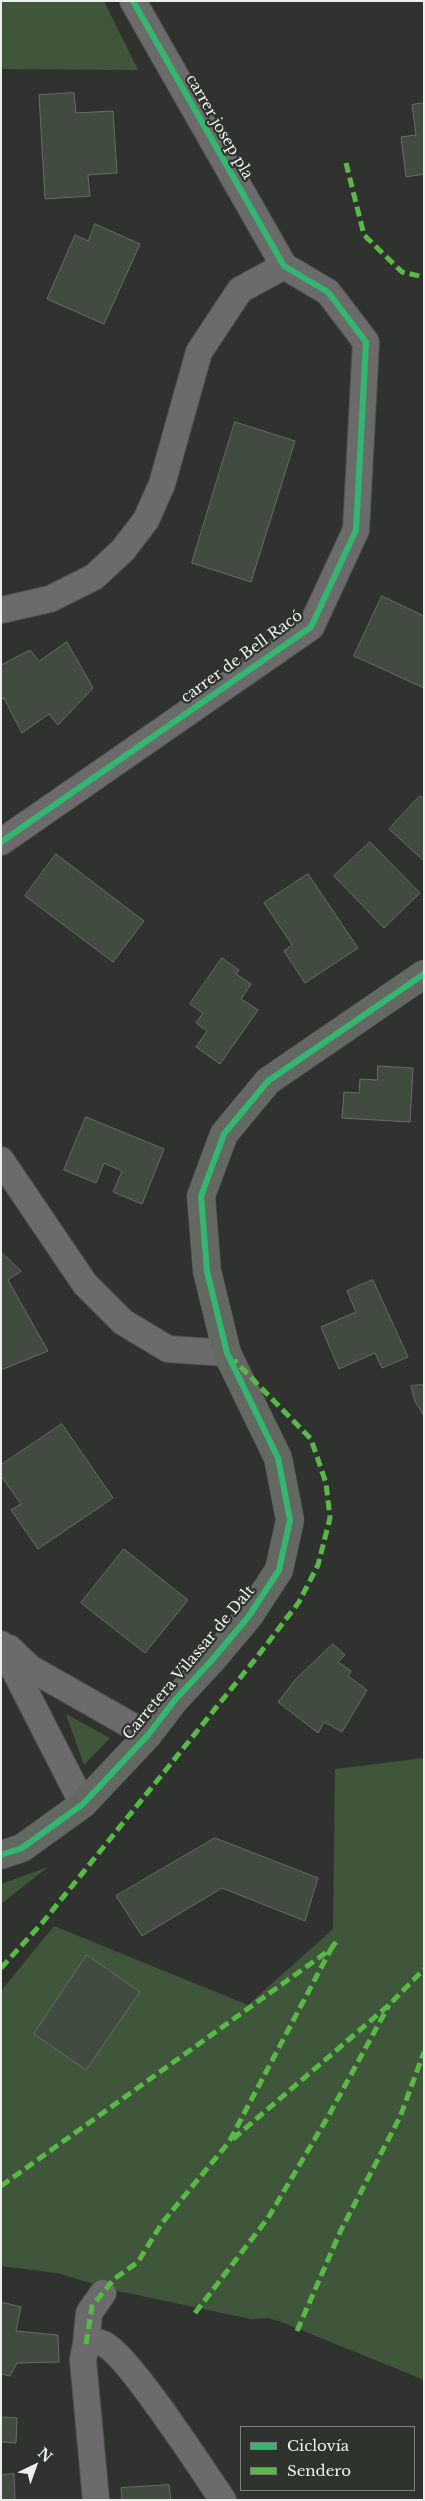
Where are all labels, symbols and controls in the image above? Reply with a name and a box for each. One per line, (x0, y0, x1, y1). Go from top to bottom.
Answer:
street label: carrer josep pla (182, 71, 256, 183)
street label: carrer de Bell Racó (178, 607, 306, 707)
street label: Carretera Vilassar de Dalt (119, 1582, 259, 1744)
legend (240, 2426, 415, 2491)
text: Ciclovía (287, 2436, 349, 2455)
north arrow (10, 2441, 60, 2491)
text: N (34, 2444, 56, 2466)
text: Sendero (287, 2461, 351, 2480)

